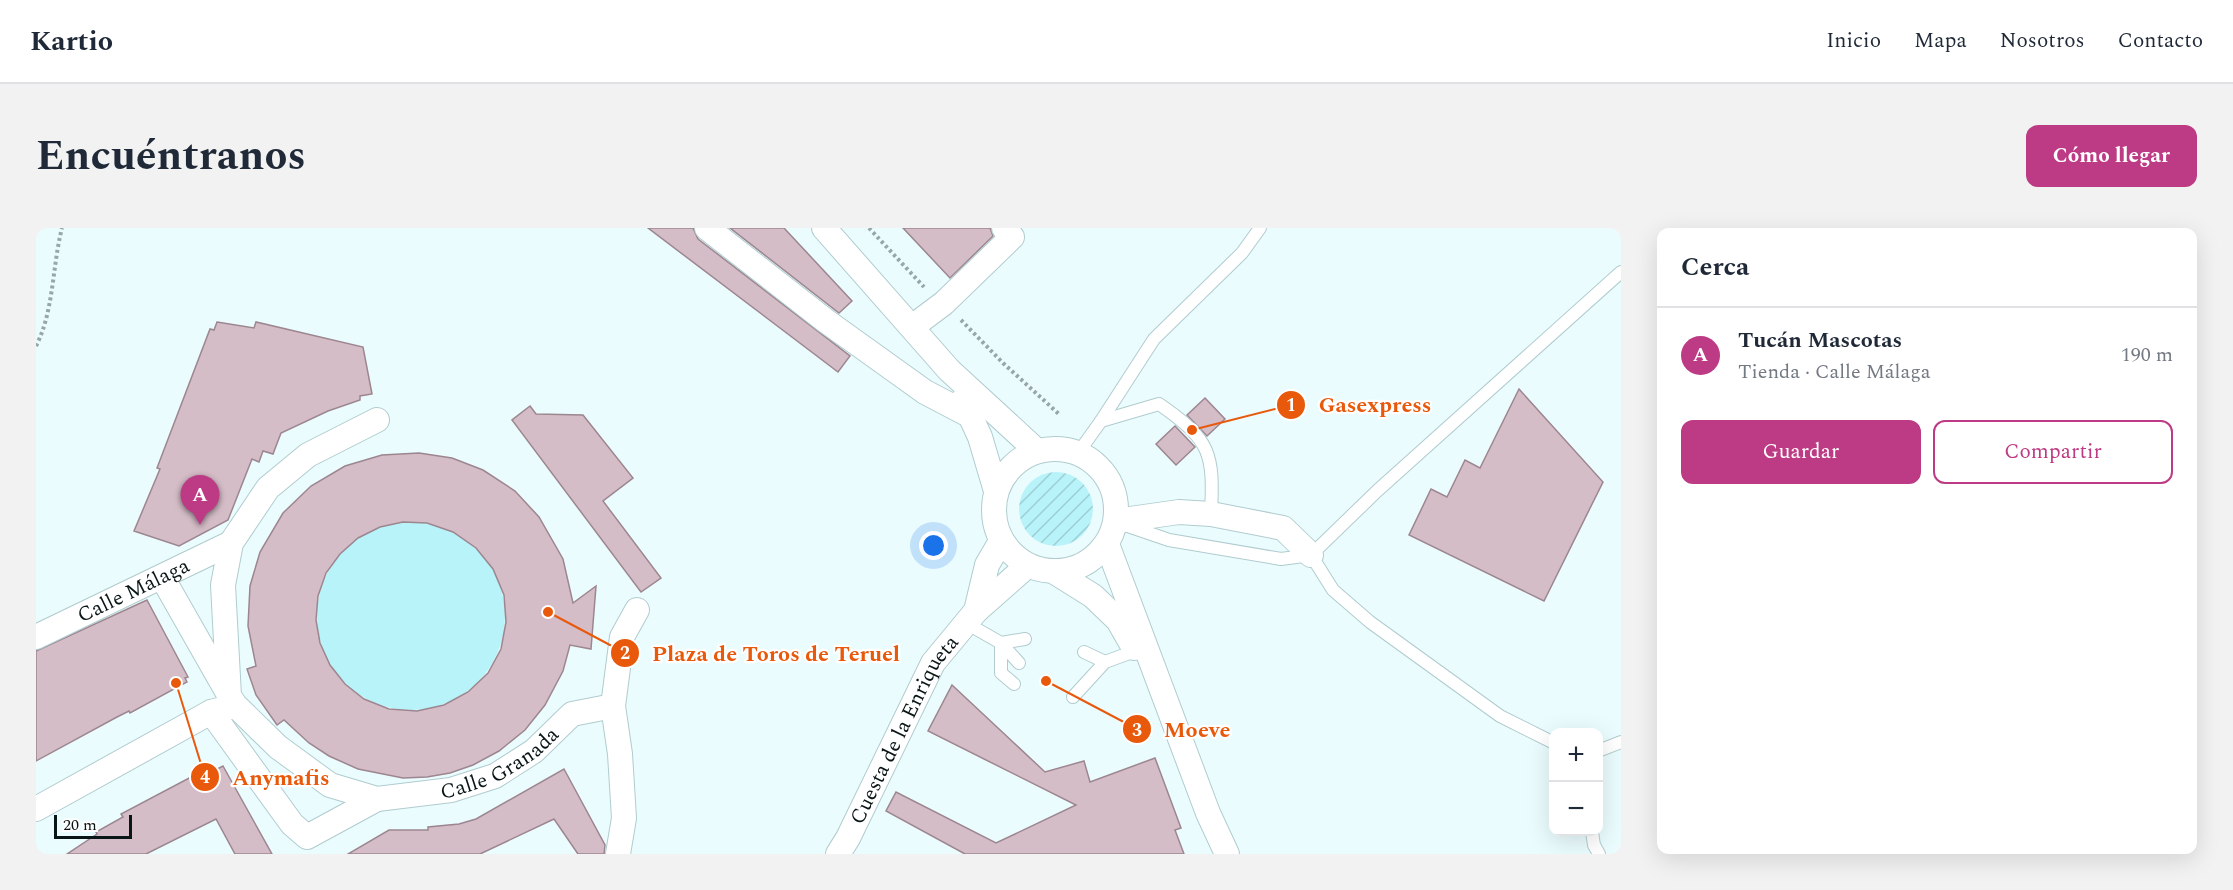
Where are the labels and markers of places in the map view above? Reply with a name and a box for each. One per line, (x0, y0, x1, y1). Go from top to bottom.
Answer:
callout: Gasexpress (1276, 385, 1443, 425)
pin: A (180, 476, 220, 525)
callout: Plaza de Toros de Teruel (610, 633, 912, 673)
callout: Moeve (1122, 709, 1242, 749)
callout: Anymafis (190, 757, 341, 797)

